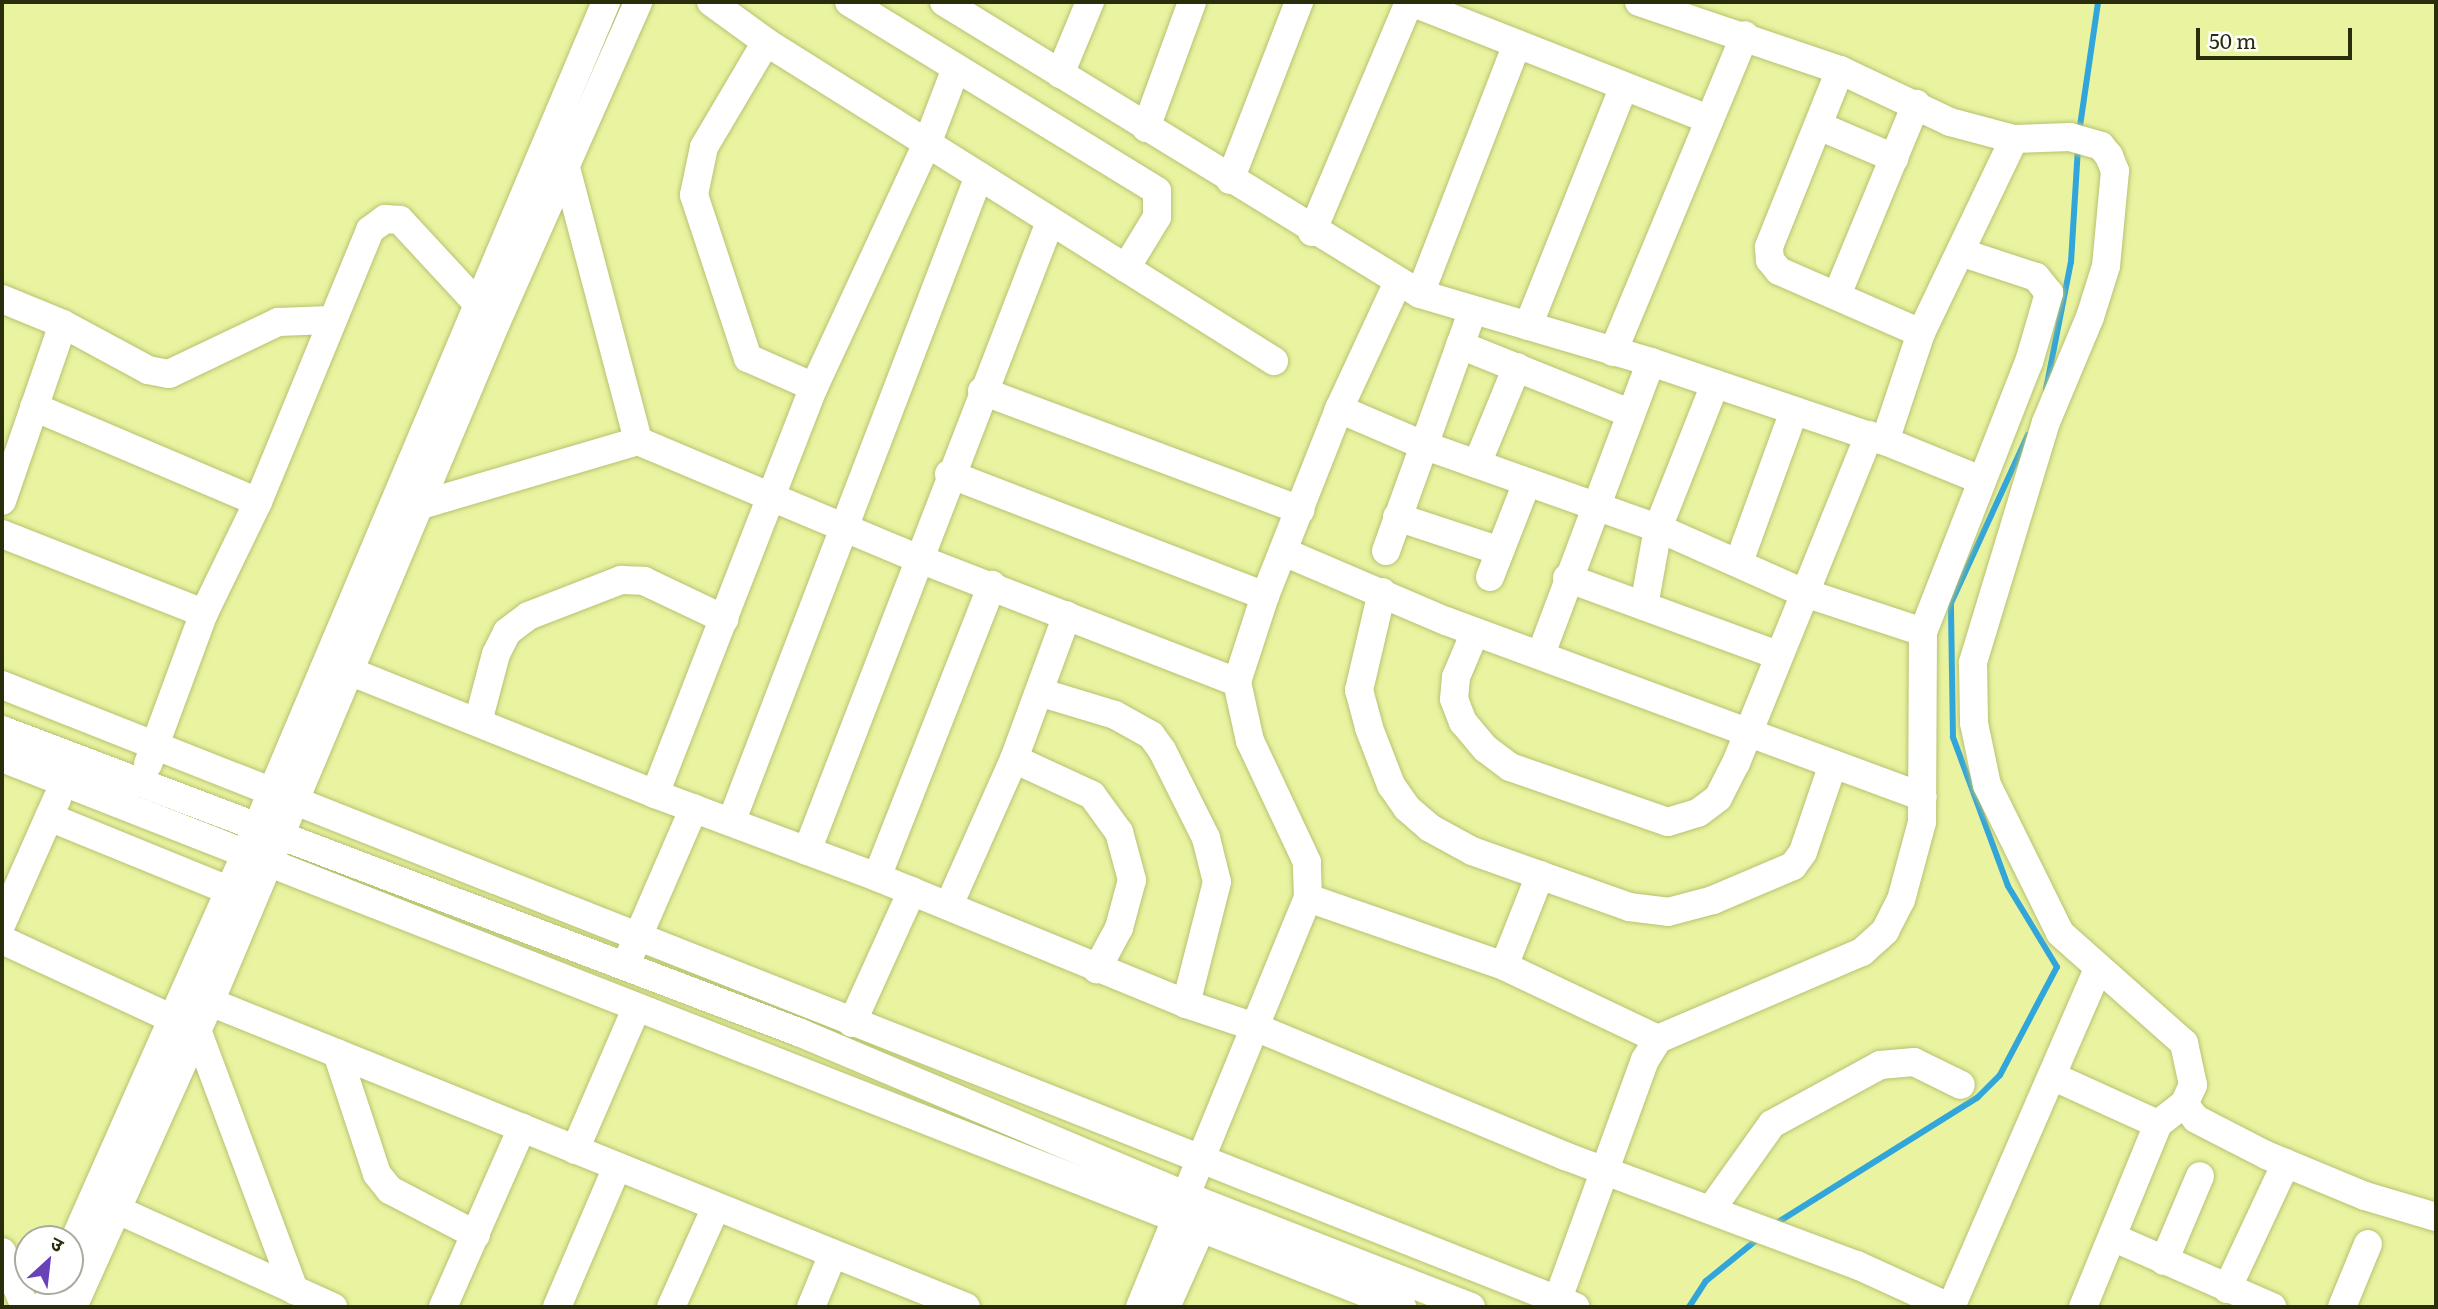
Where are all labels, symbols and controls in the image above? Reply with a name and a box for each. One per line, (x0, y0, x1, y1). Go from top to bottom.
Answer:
scale bar (2200, 14, 2356, 58)
text: 50 m (2209, 24, 2256, 55)
north arrow (14, 1225, 84, 1295)
text: उ (46, 1228, 69, 1258)

